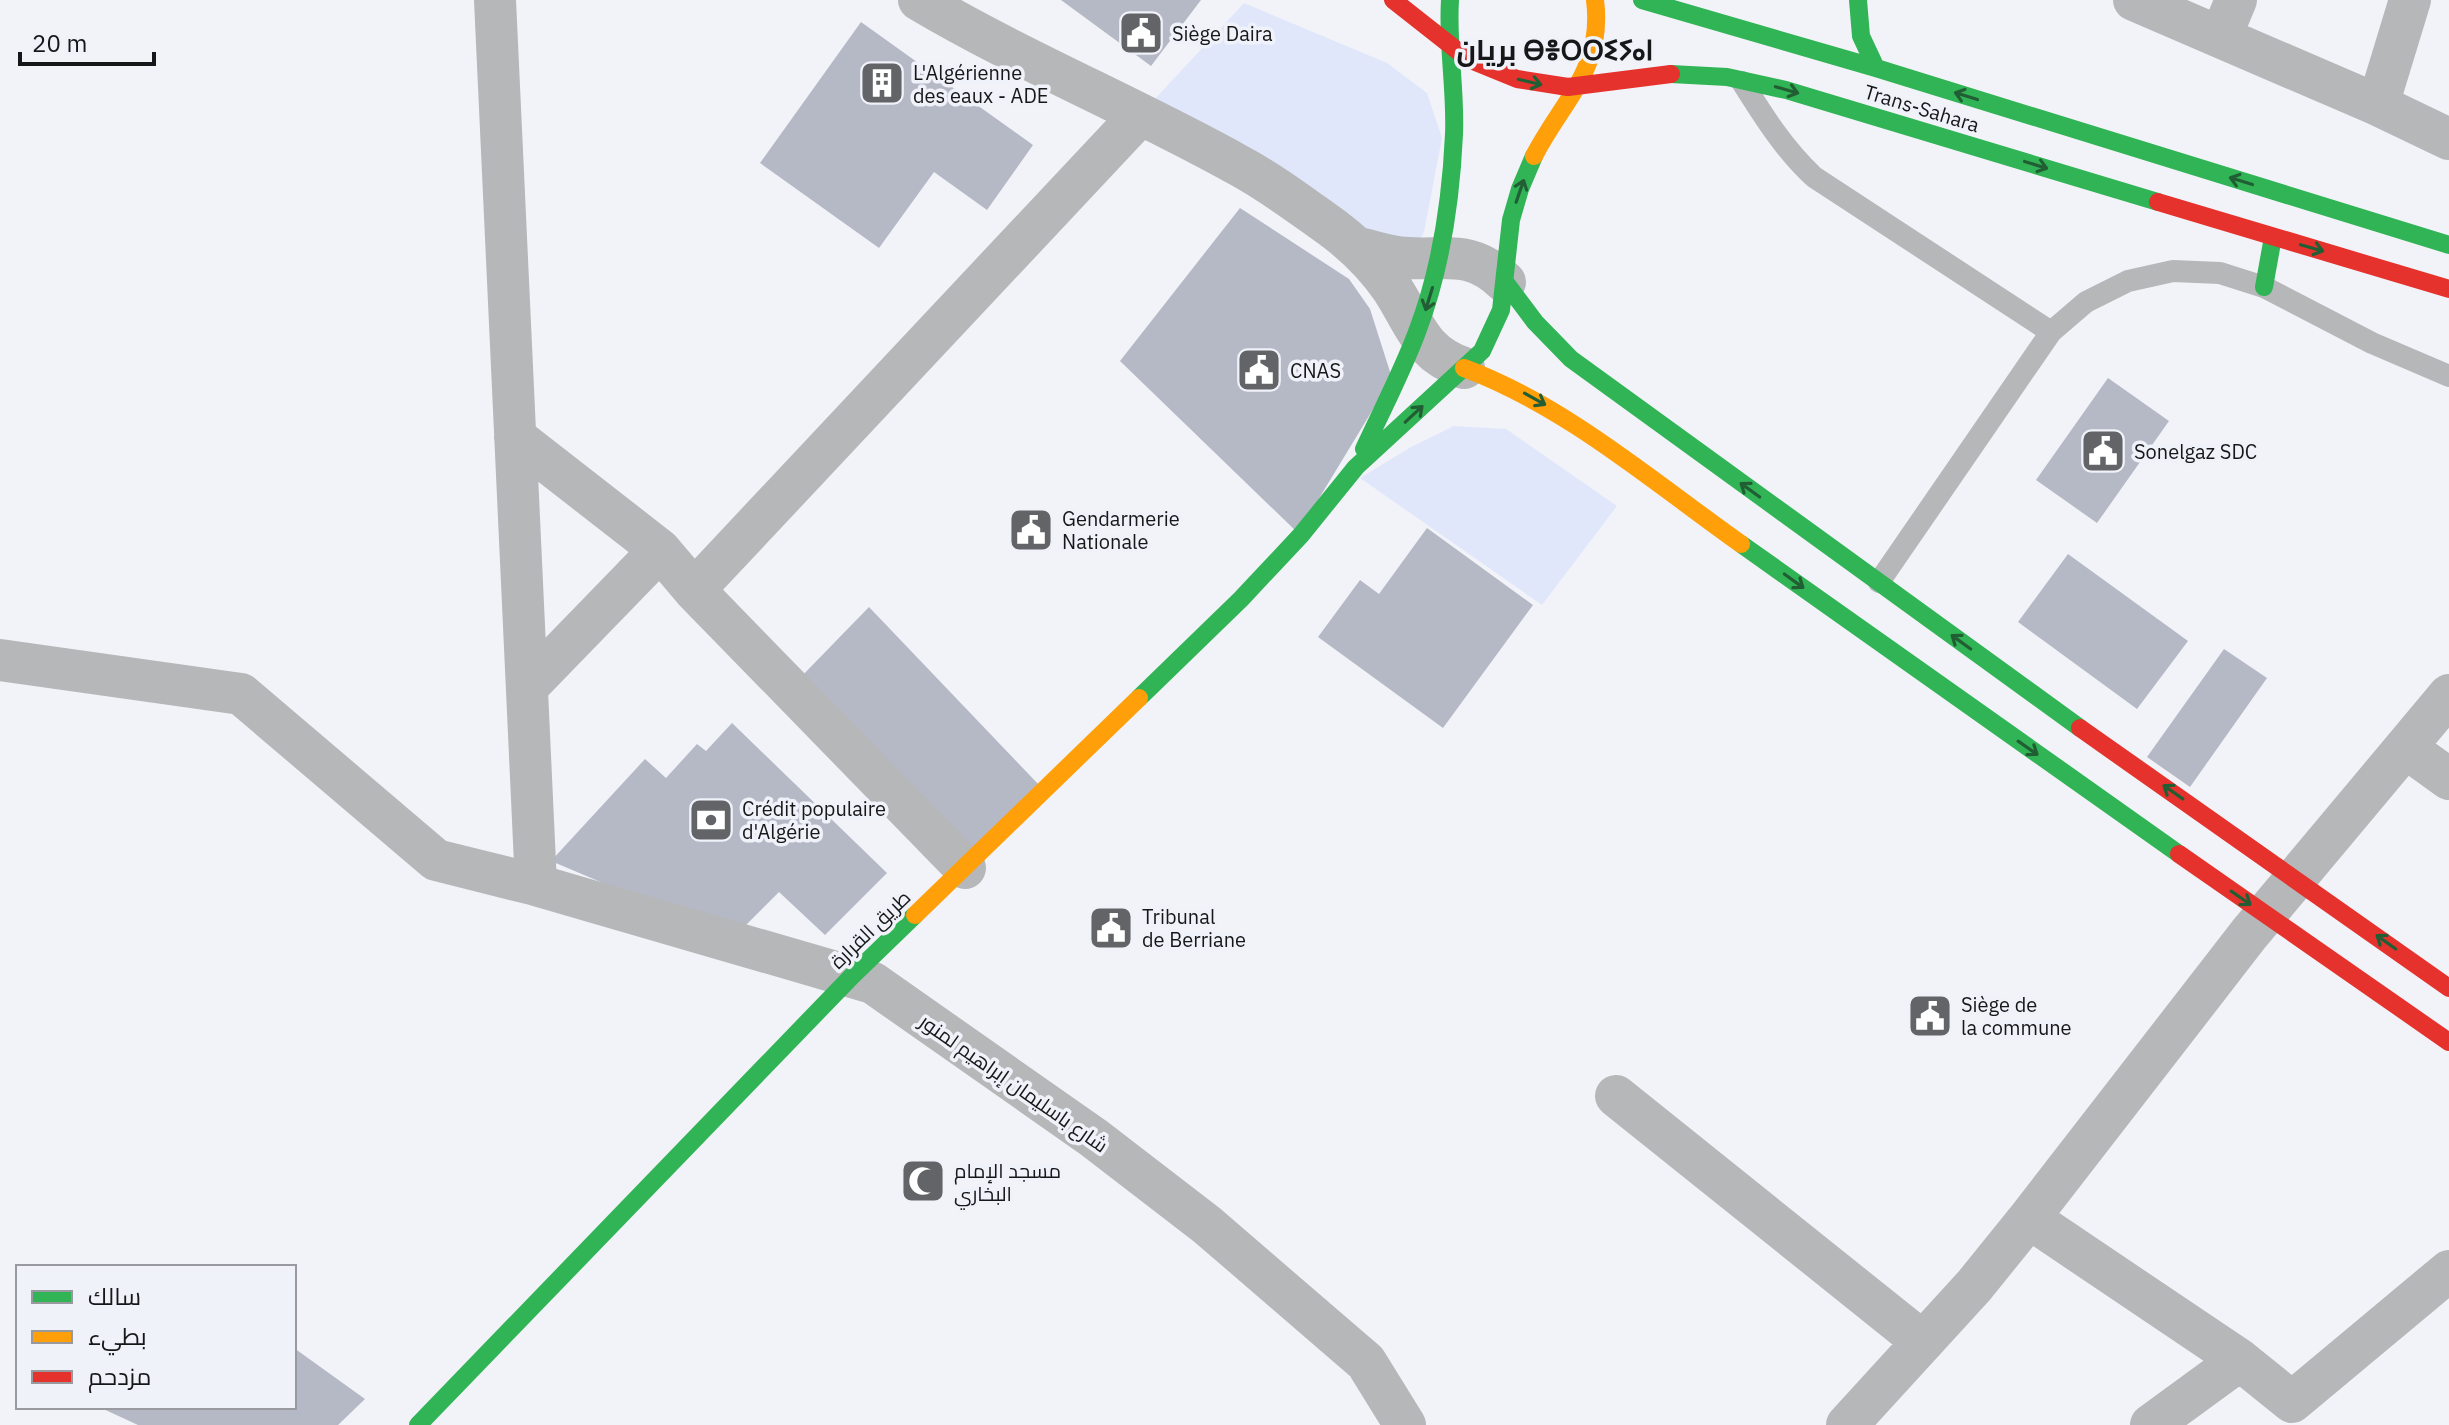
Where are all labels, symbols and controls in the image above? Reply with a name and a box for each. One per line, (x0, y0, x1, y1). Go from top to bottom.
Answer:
public building icon: Siège Daira (1117, 9, 1165, 57)
scale bar (20, 16, 154, 66)
place label: Siège Daira (1172, 20, 1273, 47)
text: 20 m (32, 27, 87, 59)
district label: بريان ⴱⴻⵔⵔⵉⵢⴰⵏ (1457, 31, 1653, 68)
building icon: L'Algérienne des eaux - ADE (858, 59, 906, 107)
place label: L'Algérienne des eaux - ADE (913, 59, 1049, 109)
one-way arrow (1516, 75, 1542, 90)
street label: Trans-Sahara (1861, 78, 1983, 138)
one-way arrow (1773, 84, 1799, 99)
one-way arrow (1953, 88, 1979, 103)
one-way arrow (2022, 158, 2048, 173)
one-way arrow (2228, 173, 2254, 188)
one-way arrow (1514, 179, 1529, 204)
one-way arrow (2298, 241, 2324, 256)
one-way arrow (1421, 286, 1435, 311)
public building icon: CNAS (1235, 346, 1283, 394)
place label: CNAS (1290, 357, 1341, 384)
one-way arrow (1523, 392, 1546, 408)
one-way arrow (1403, 406, 1423, 424)
public building icon: Sonelgaz SDC (2079, 427, 2127, 475)
place label: Sonelgaz SDC (2134, 438, 2257, 465)
one-way arrow (1740, 482, 1761, 499)
place label: Gendarmerie Nationale (1062, 505, 1180, 555)
public building icon: Gendarmerie Nationale (1007, 506, 1055, 554)
one-way arrow (1782, 573, 1804, 589)
one-way arrow (1951, 634, 1972, 651)
one-way arrow (2017, 740, 2039, 756)
one-way arrow (2163, 784, 2185, 800)
place label: Crédit populaire d'Algérie (742, 795, 886, 845)
bank icon: Crédit populaire d'Algérie (687, 796, 735, 844)
street label: طريق القرارة (824, 884, 916, 974)
one-way arrow (2229, 890, 2251, 906)
place label: Tribunal de Berriane (1142, 903, 1246, 953)
public building icon: Tribunal de Berriane (1087, 904, 1135, 952)
one-way arrow (2375, 934, 2397, 950)
place label: Siège de la commune (1961, 991, 2072, 1041)
public building icon: Siège de la commune (1906, 992, 1954, 1040)
street label: شارع باسليمان إبراهيم لمنور (913, 1007, 1114, 1159)
mosque icon: مسجد الإمام البخاري (899, 1157, 947, 1205)
place label: مسجد الإمام البخاري (954, 1157, 1061, 1210)
legend (16, 1265, 296, 1409)
text: سالك (88, 1280, 141, 1312)
text: بطيء (88, 1320, 147, 1356)
text: مزدحم (88, 1360, 151, 1393)

